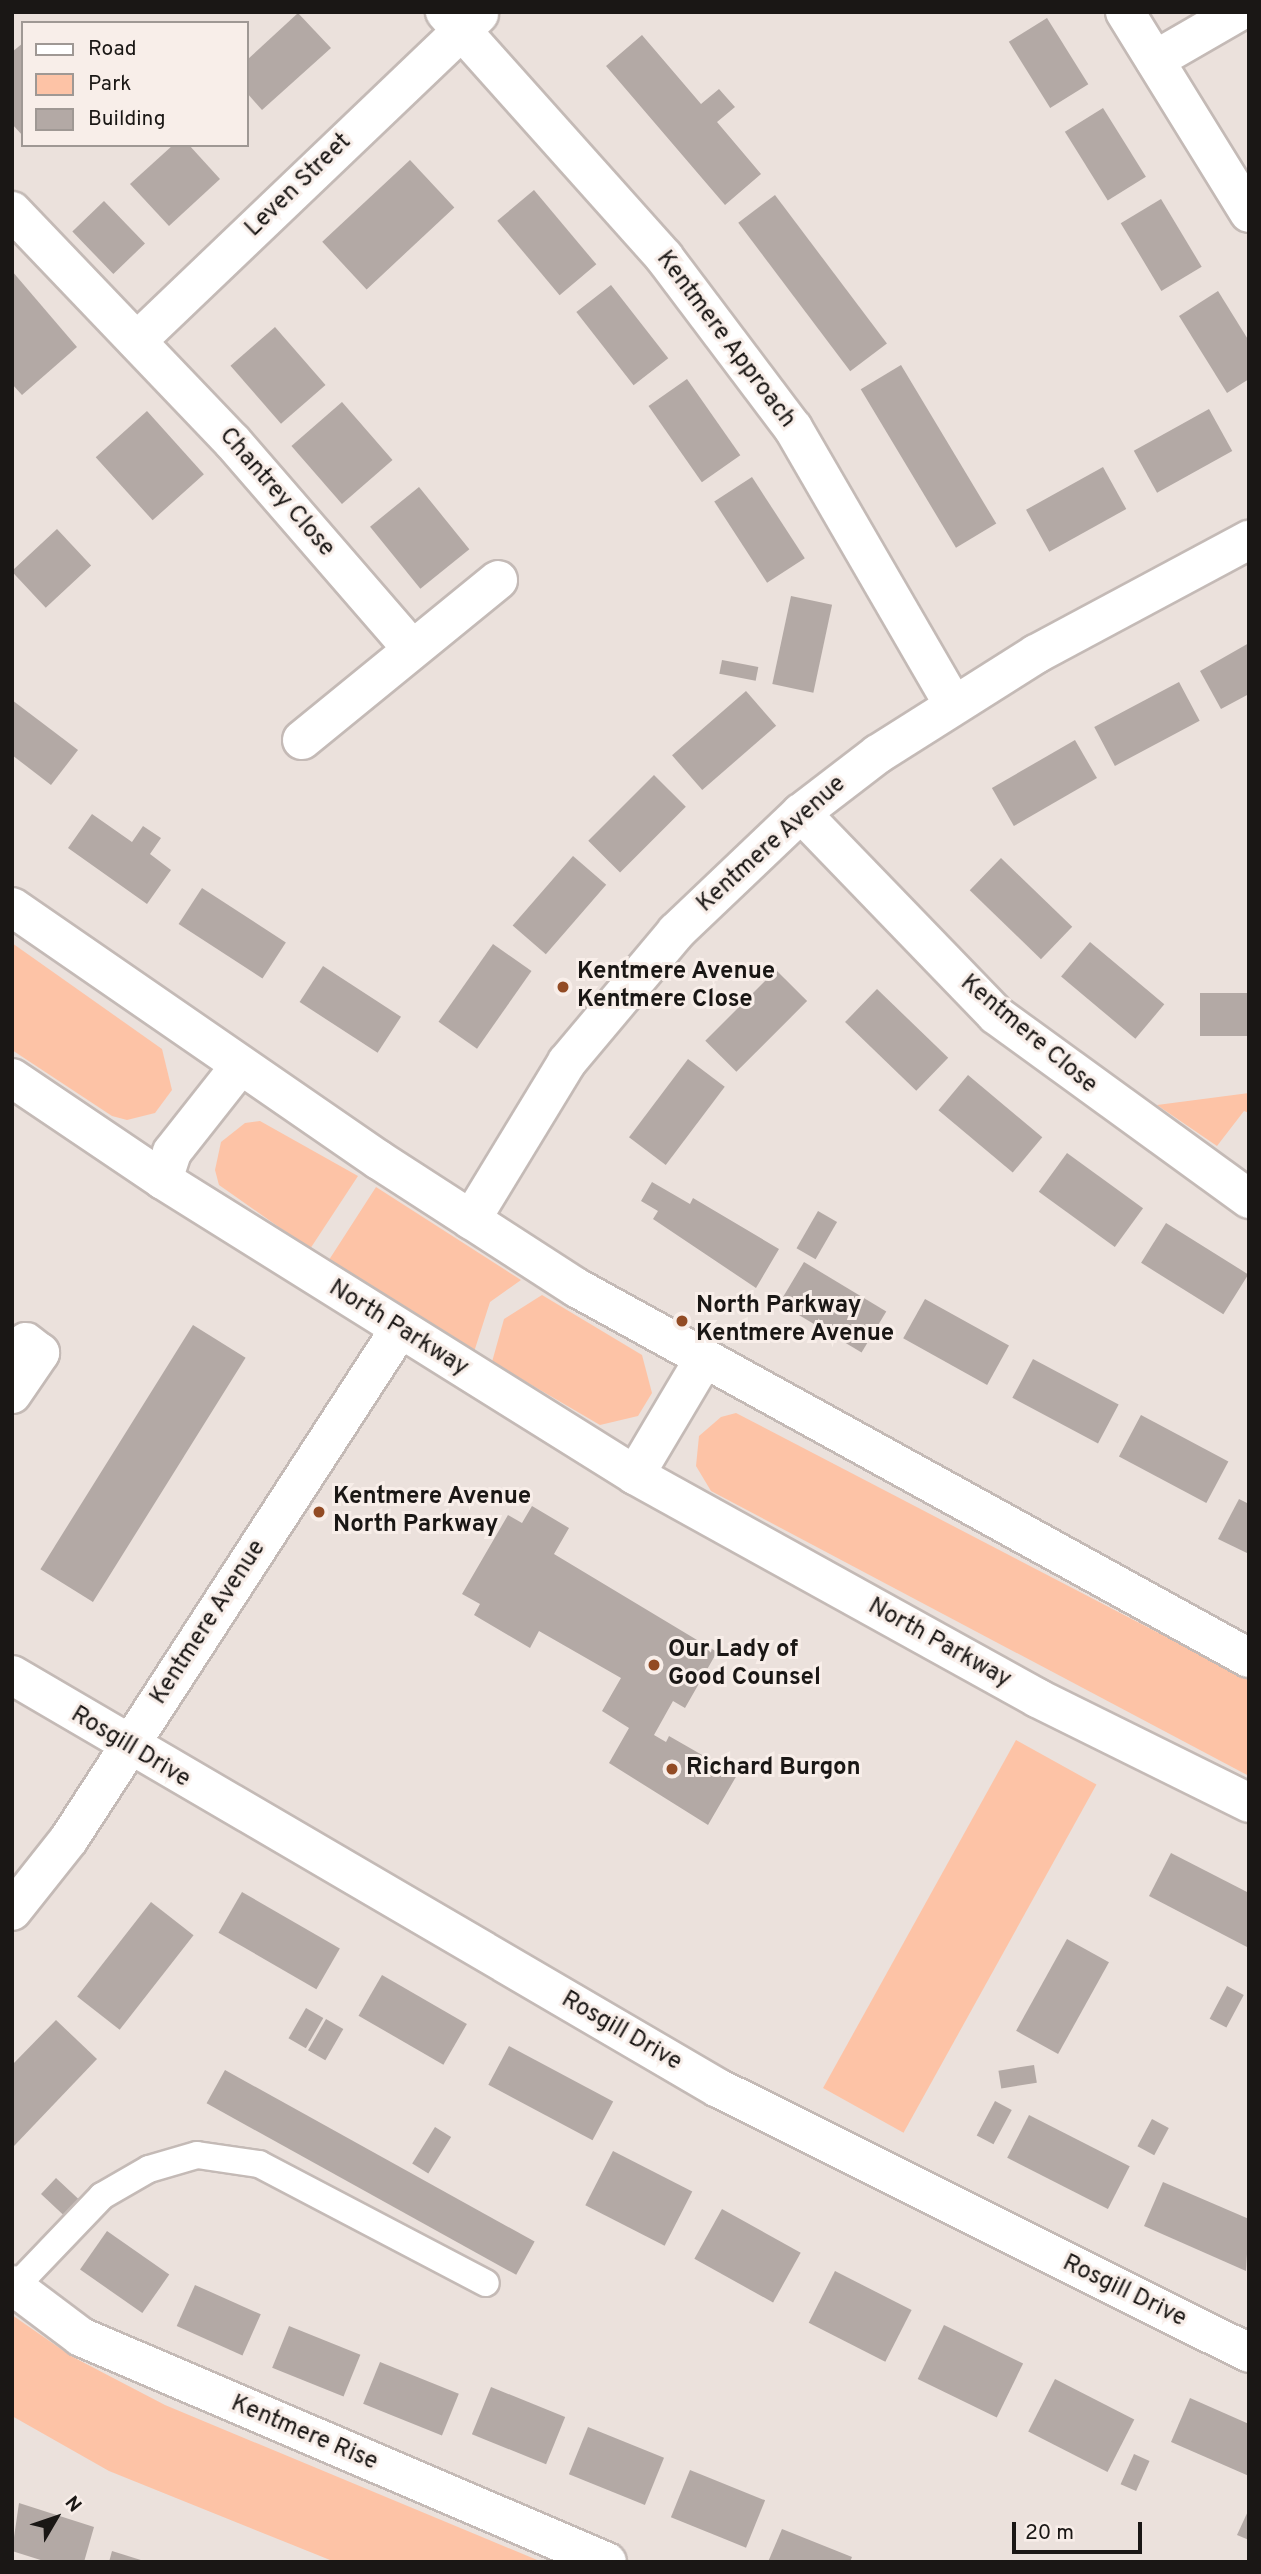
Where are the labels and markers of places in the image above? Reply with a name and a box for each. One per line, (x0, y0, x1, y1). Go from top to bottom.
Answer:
place label: Kentmere Avenue Kentmere Close (577, 959, 776, 1015)
marker: Kentmere Avenue Kentmere Close (555, 979, 571, 995)
place label: North Parkway Kentmere Avenue (696, 1293, 895, 1349)
marker: North Parkway Kentmere Avenue (674, 1313, 690, 1329)
place label: Kentmere Avenue North Parkway (333, 1484, 532, 1540)
marker: Kentmere Avenue North Parkway (311, 1504, 327, 1520)
place label: Our Lady of Good Counsel (668, 1637, 821, 1693)
marker: Our Lady of Good Counsel (646, 1657, 662, 1673)
place label: Richard Burgon (686, 1755, 861, 1783)
marker: Richard Burgon (664, 1761, 680, 1777)

